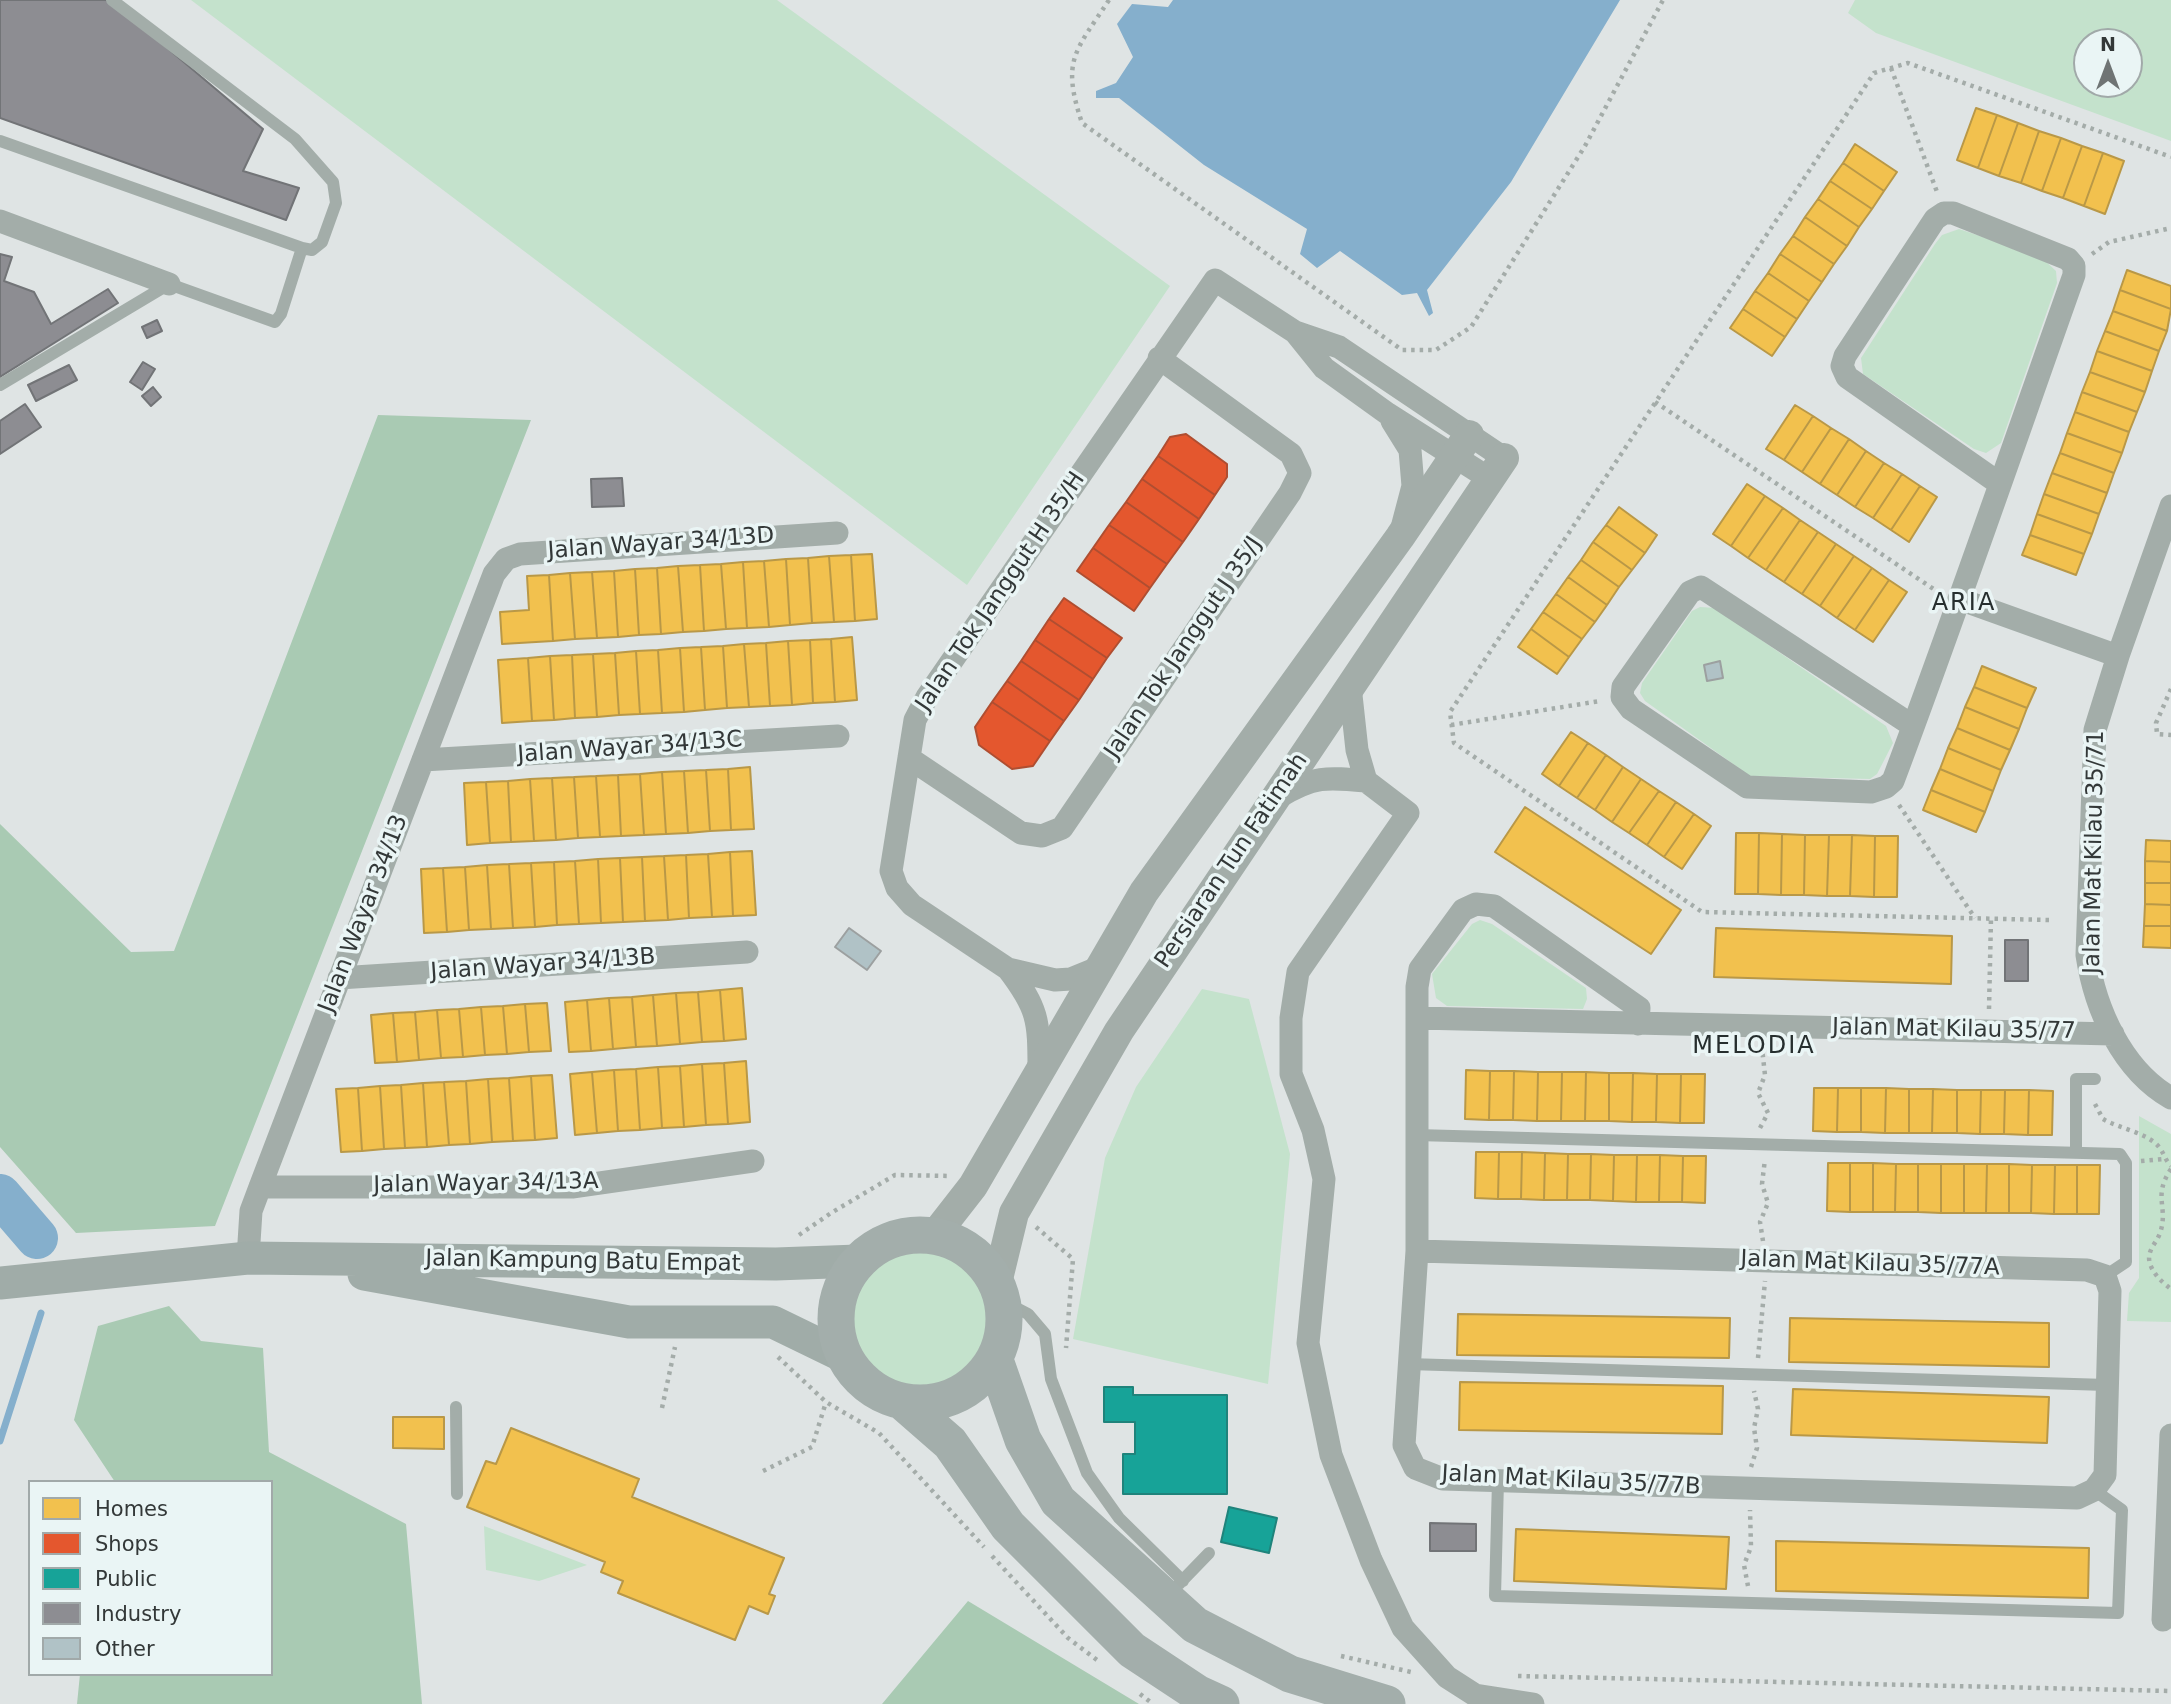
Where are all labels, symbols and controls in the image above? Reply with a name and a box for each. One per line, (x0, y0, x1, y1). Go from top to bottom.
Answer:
north arrow (2073, 28, 2143, 98)
text: N (2100, 33, 2116, 55)
street label: Jalan Tok Janggut H 35/H (911, 467, 1091, 717)
street label: Jalan Wayar 34/13D (547, 522, 775, 566)
street label: Jalan Tok Janggut J 35/J (1099, 532, 1269, 764)
district label: ARIA (1932, 590, 1996, 618)
street label: Jalan Wayar 34/13C (517, 726, 743, 770)
street label: Jalan Mat Kilau 35/71 (2079, 730, 2111, 974)
street label: Persiaran Tun Fatimah (1150, 748, 1314, 974)
street label: Jalan Wayar 34/13 (314, 811, 414, 1017)
street label: Jalan Wayar 34/13B (430, 943, 656, 987)
street label: Jalan Mat Kilau 35/77 (1832, 1014, 2076, 1046)
district label: MELODIA (1693, 1033, 1815, 1061)
street label: Jalan Wayar 34/13A (373, 1168, 599, 1200)
street label: Jalan Kampung Batu Empat (425, 1245, 741, 1279)
street label: Jalan Mat Kilau 35/77A (1740, 1246, 2000, 1282)
street label: Jalan Mat Kilau 35/77B (1441, 1460, 1701, 1502)
legend (28, 1480, 273, 1676)
text: Homes (95, 1497, 168, 1521)
text: Shops (95, 1532, 159, 1556)
text: Public (95, 1567, 157, 1591)
text: Industry (95, 1602, 181, 1626)
text: Other (95, 1637, 155, 1661)

